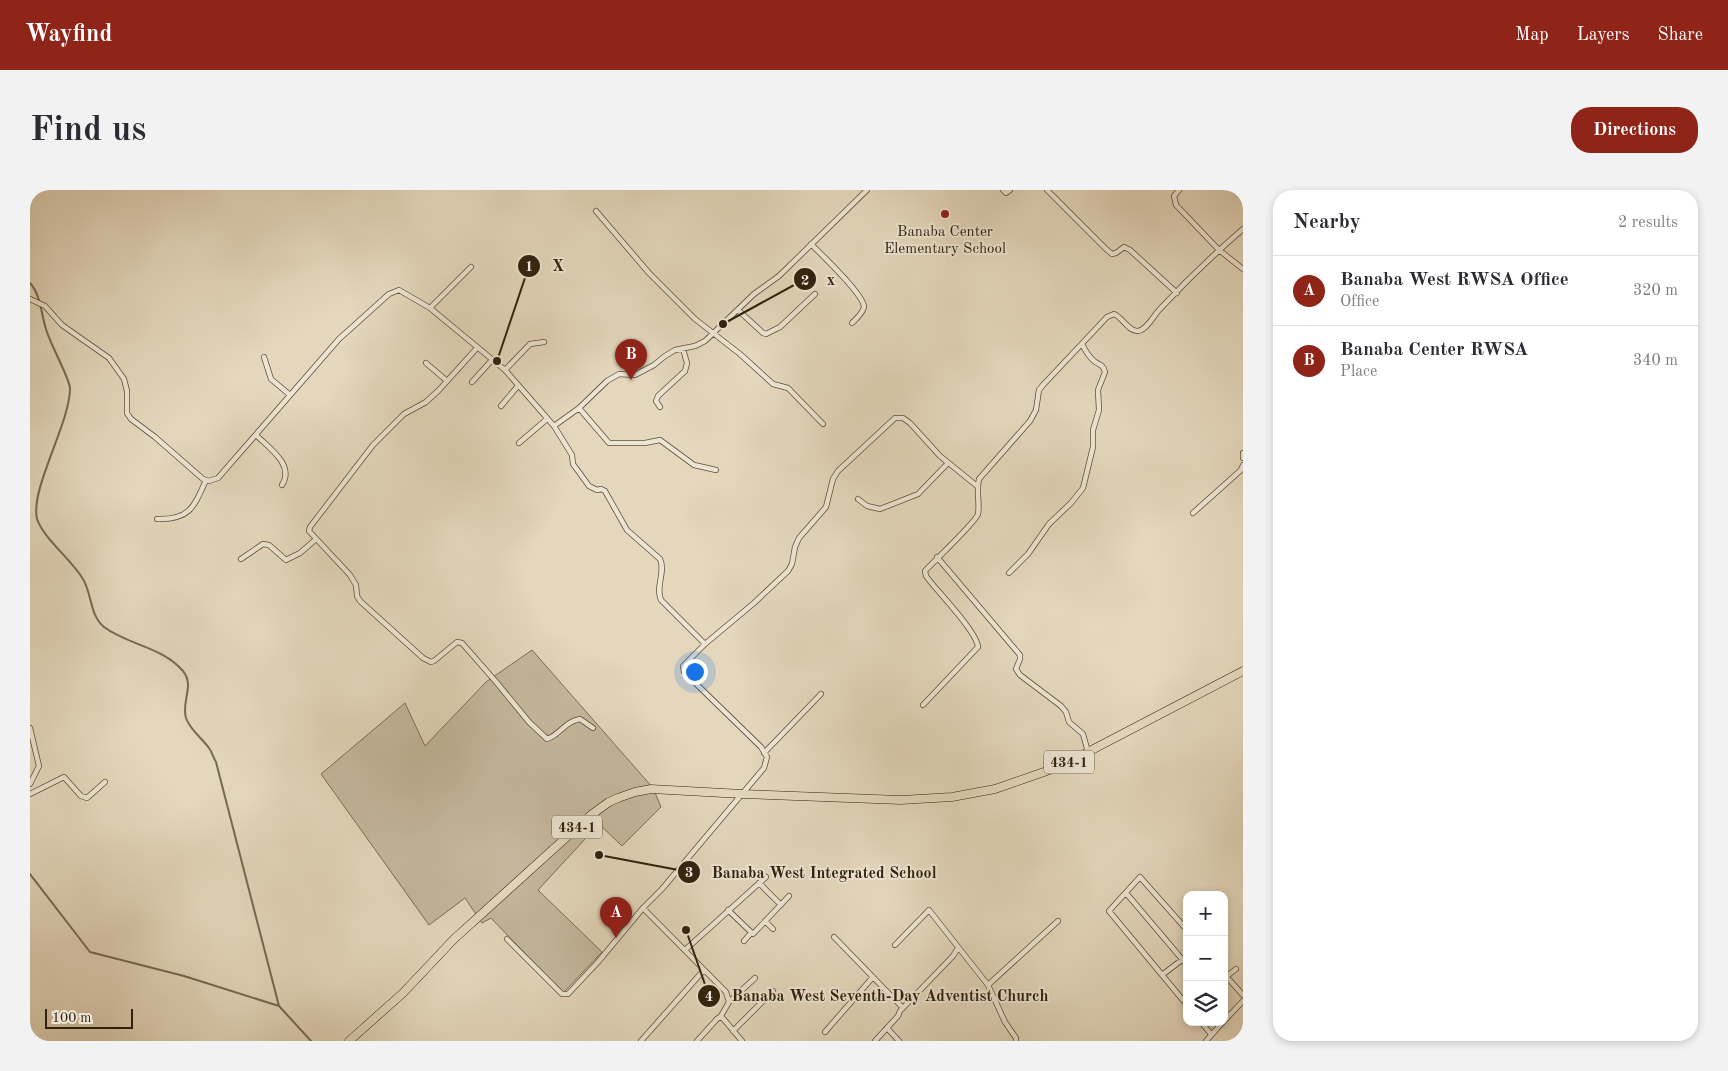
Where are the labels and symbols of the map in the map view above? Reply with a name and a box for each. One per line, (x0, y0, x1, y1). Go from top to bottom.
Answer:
marker: Banaba Center Elementary School (939, 208, 951, 220)
place label: Banaba Center Elementary School (884, 225, 1006, 257)
callout: X (517, 250, 574, 281)
text: X (552, 259, 564, 275)
text: 1 (525, 260, 533, 275)
callout: x (792, 264, 845, 295)
text: x (827, 273, 835, 289)
text: 2 (801, 274, 809, 289)
pin: B (615, 339, 647, 380)
your location (682, 659, 708, 685)
road number: 434-1 (1044, 750, 1094, 774)
road number: 434-1 (552, 816, 602, 839)
callout: Banaba West Integrated School (677, 856, 947, 887)
text: 3 (685, 866, 693, 881)
text: Banaba West Integrated School (711, 866, 937, 882)
pin: A (600, 897, 632, 938)
callout: Banaba West Seventh-Day Adventist Church (697, 980, 1059, 1011)
text: Banaba West Seventh-Day Adventist Church (732, 989, 1048, 1005)
text: 4 (705, 990, 713, 1005)
scale bar (45, 1006, 132, 1029)

